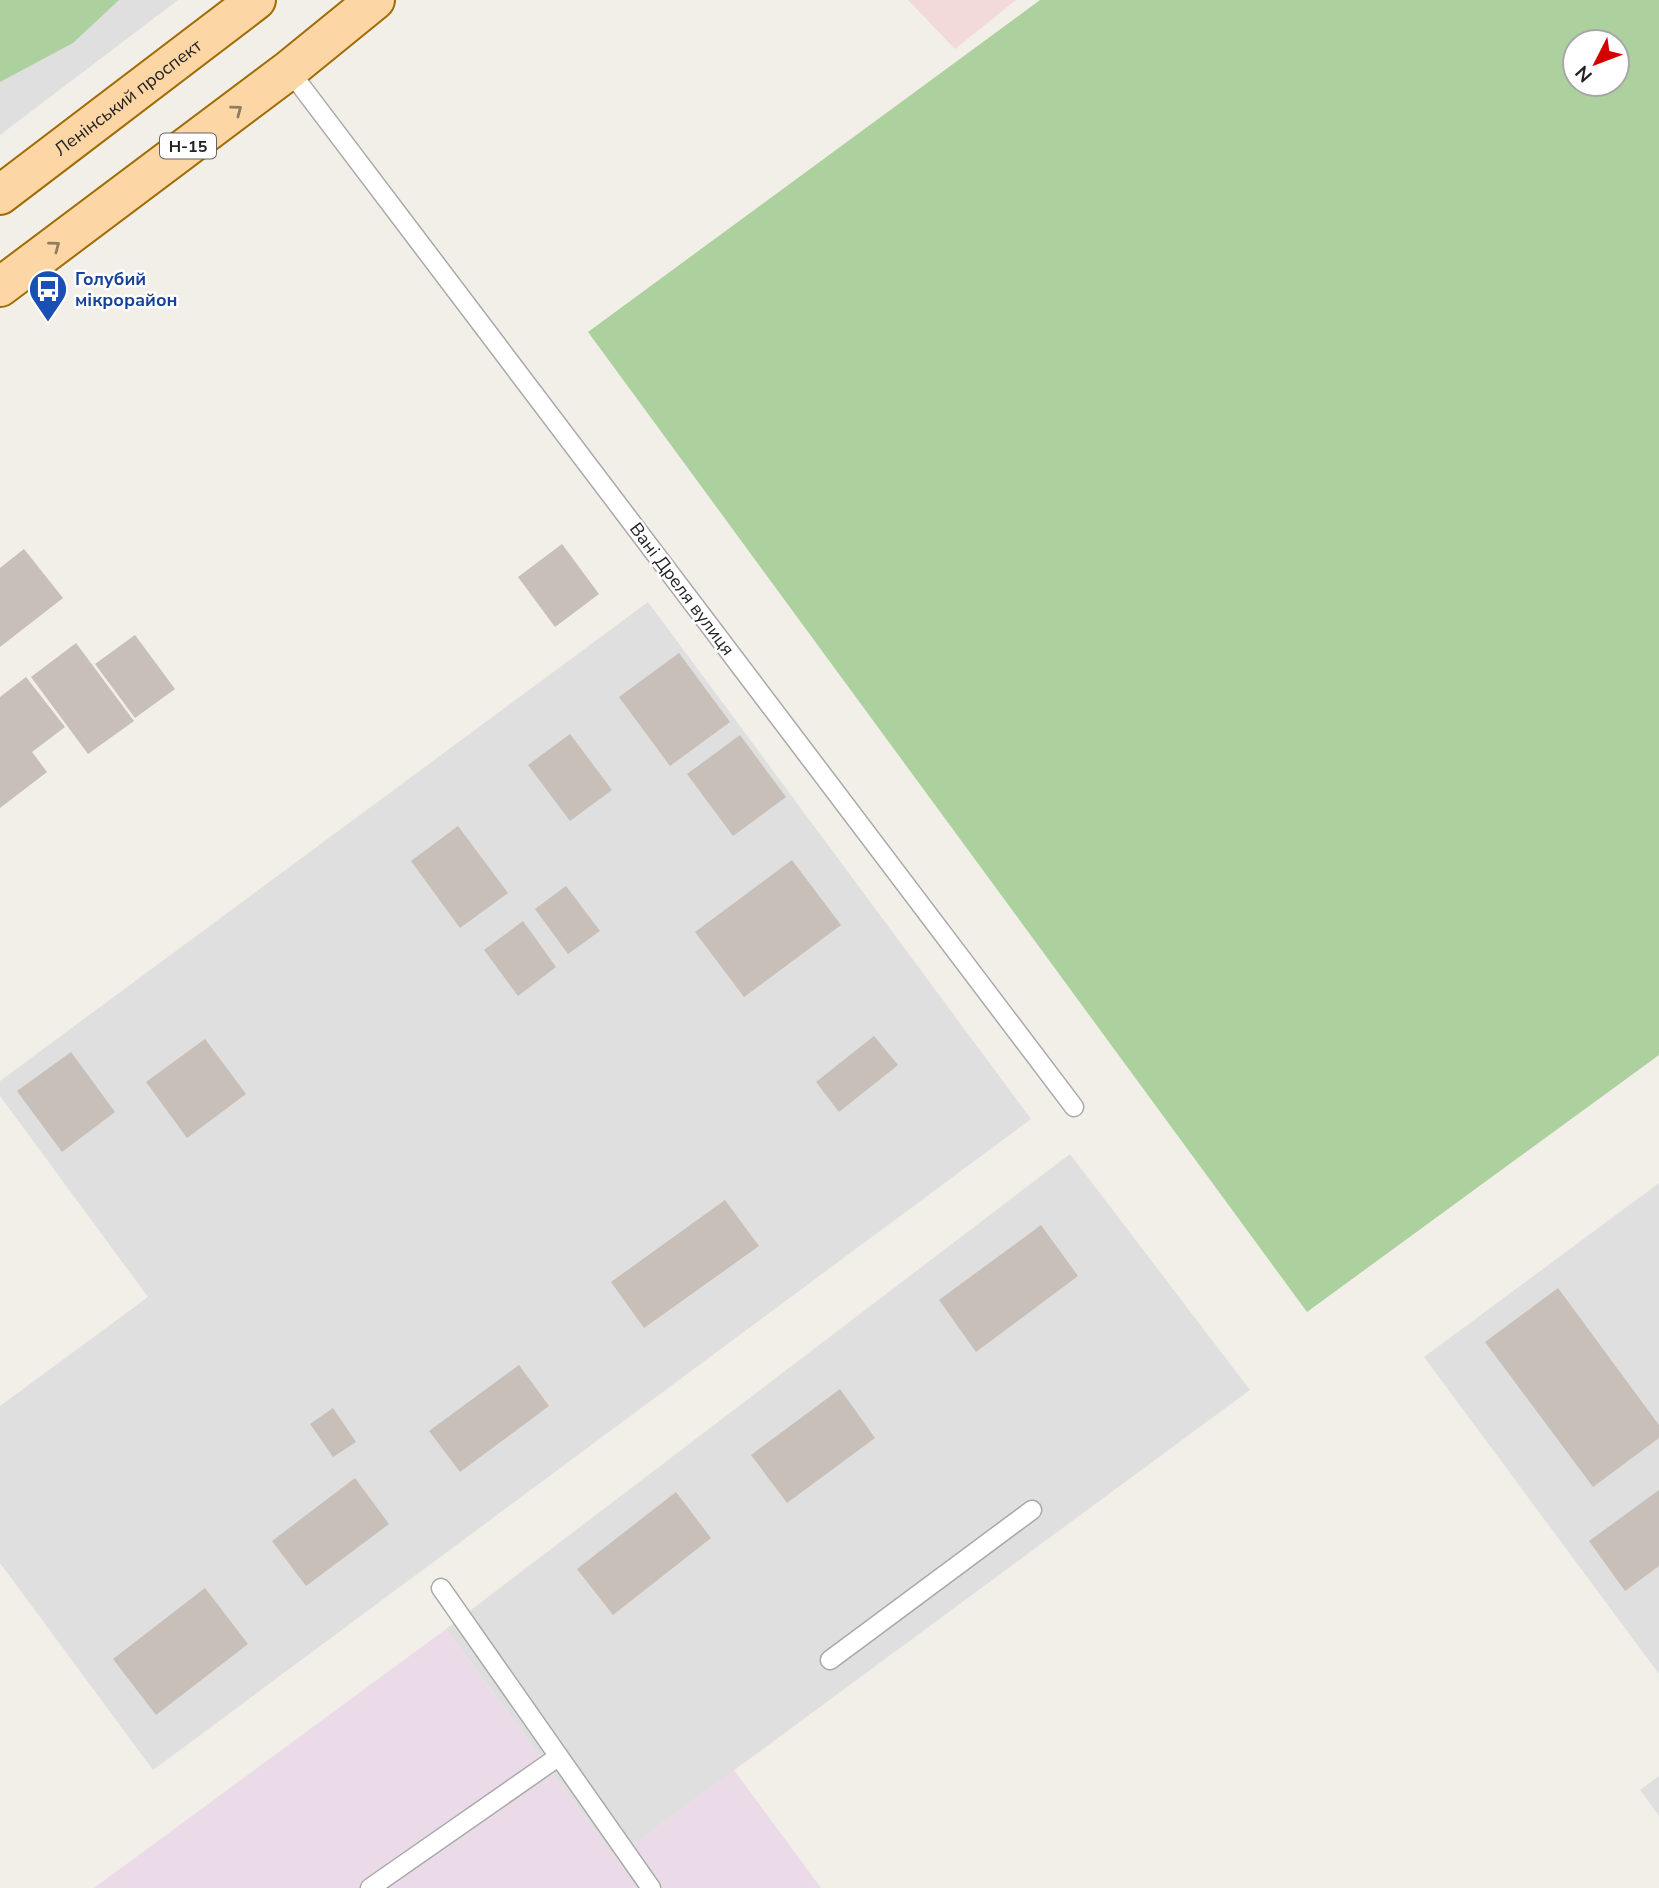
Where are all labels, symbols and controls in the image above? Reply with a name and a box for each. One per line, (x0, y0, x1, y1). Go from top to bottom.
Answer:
north arrow (1561, 28, 1631, 98)
street label: Ленінський проспект (49, 33, 207, 161)
text: N (1570, 60, 1599, 88)
one-way arrow (229, 105, 241, 118)
road number: Н-15 (160, 134, 216, 158)
one-way arrow (47, 242, 59, 254)
place label: Голубий мікрорайон (75, 267, 178, 312)
bus stop icon: Голубий мікрорайон (27, 268, 69, 323)
street label: Вані Дреля вулиця (624, 518, 740, 660)

